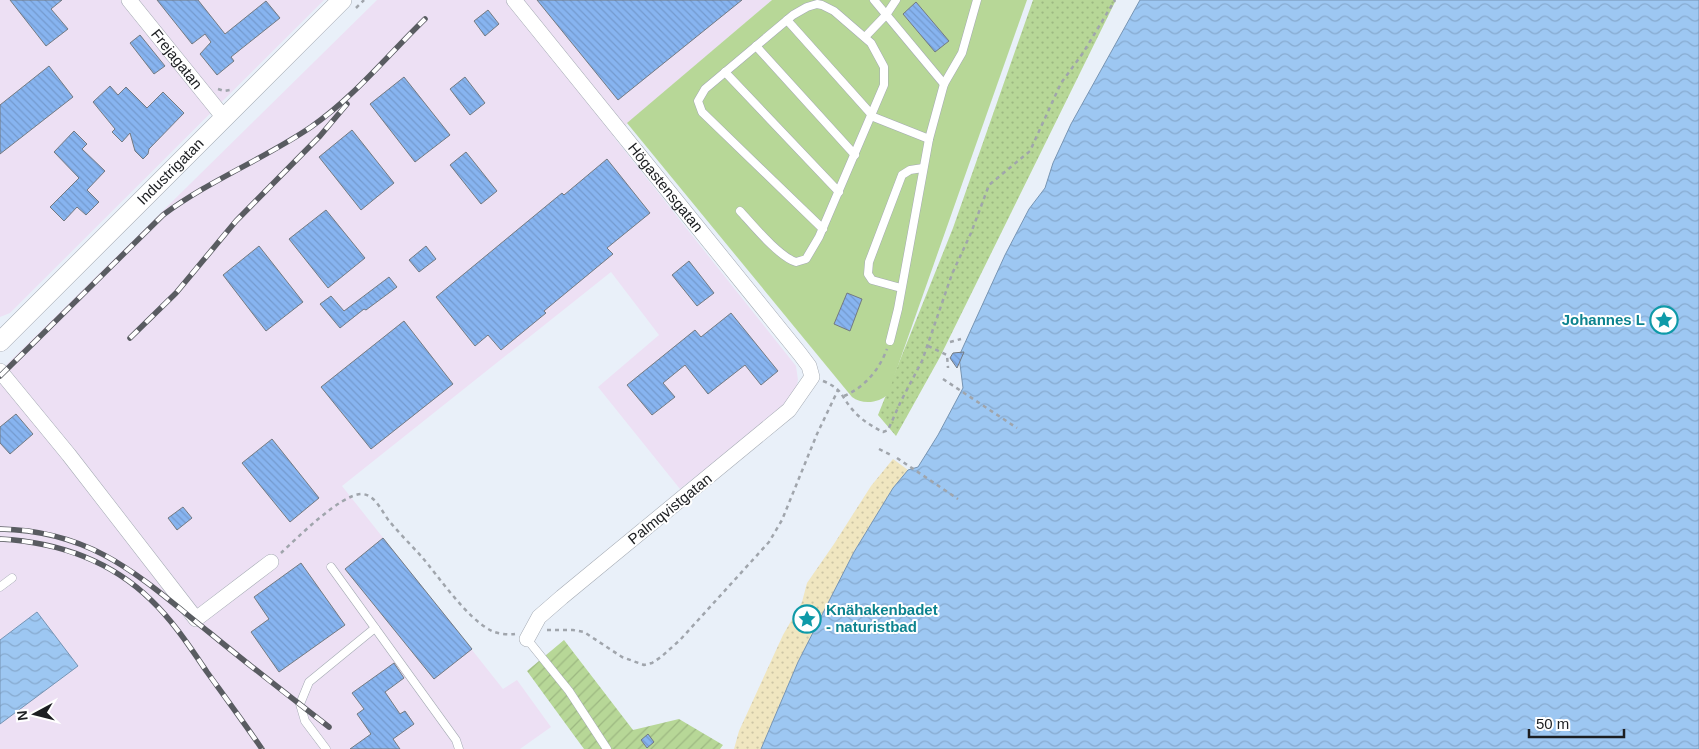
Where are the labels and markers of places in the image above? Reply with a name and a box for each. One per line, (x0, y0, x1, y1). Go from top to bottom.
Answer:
place icon: Johannes L (1649, 305, 1679, 335)
place label: Johannes L (1562, 311, 1645, 328)
place label: Knähakenbadet - naturistbad (826, 601, 938, 635)
place icon: Knähakenbadet - naturistbad (792, 604, 822, 634)

